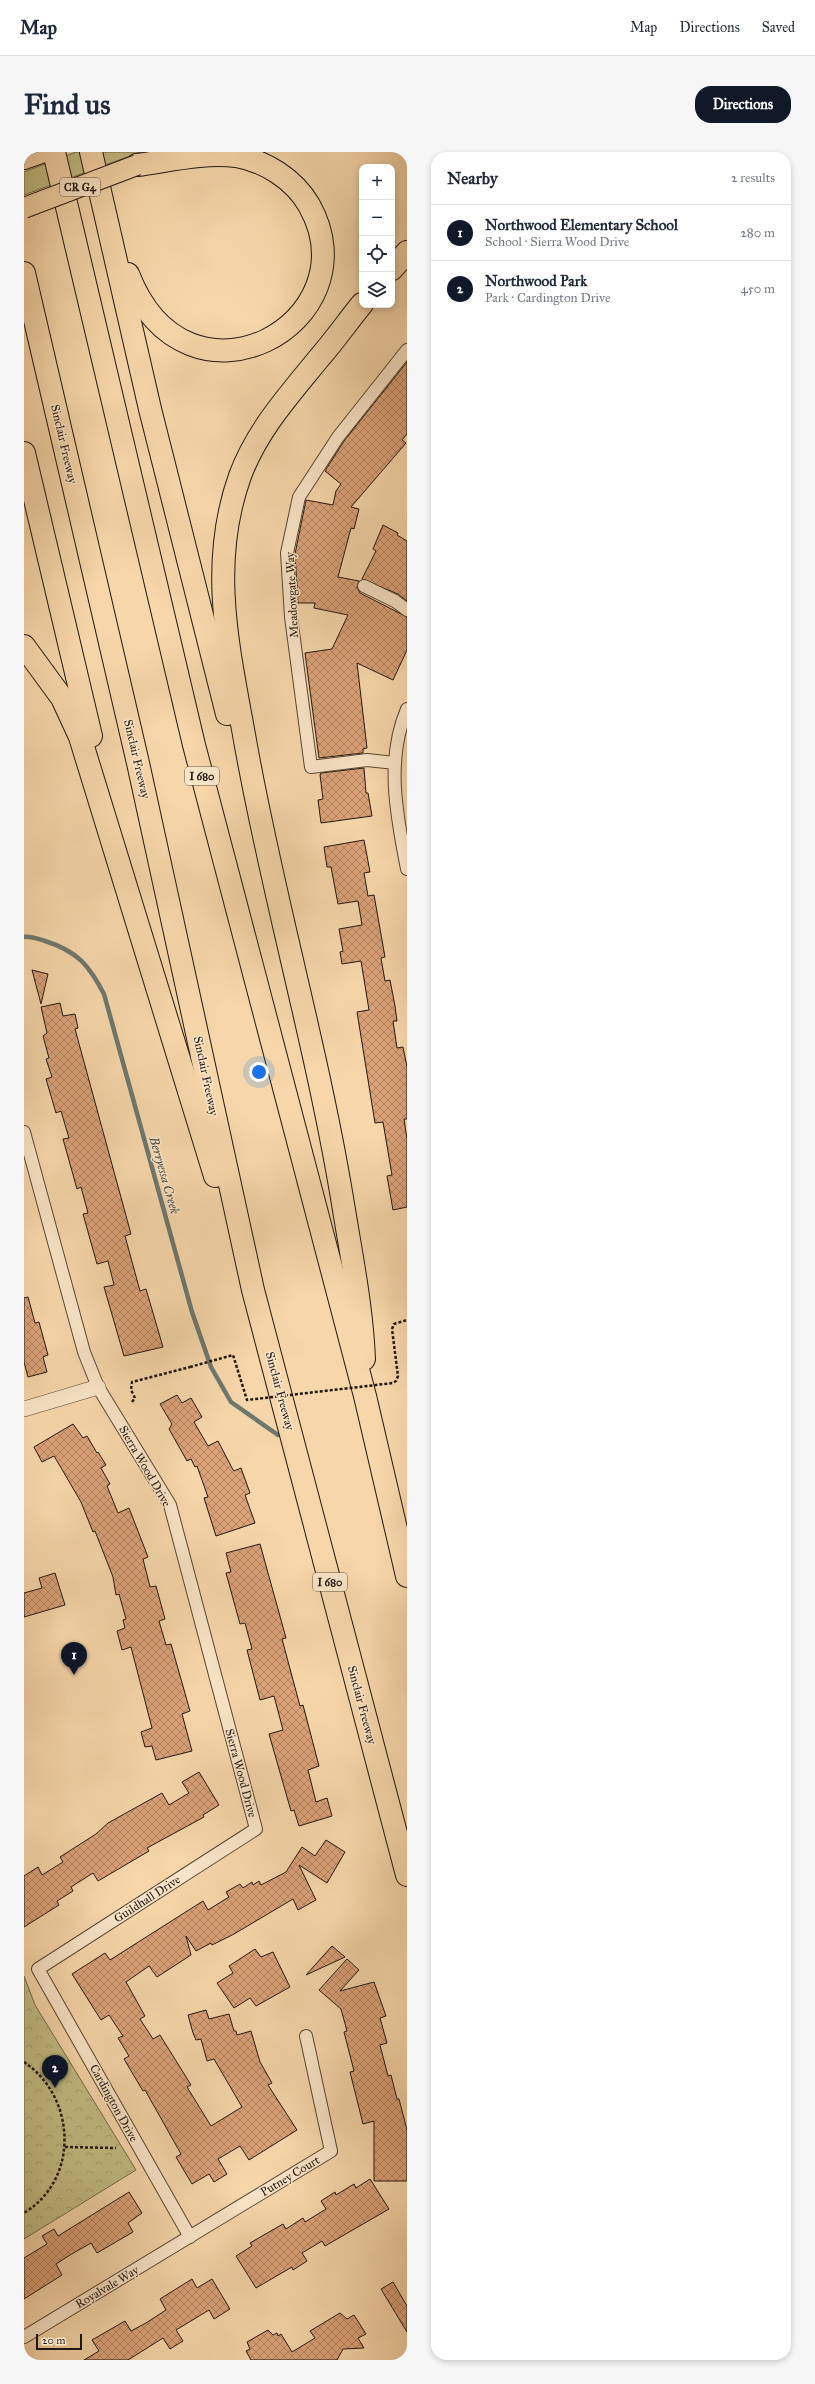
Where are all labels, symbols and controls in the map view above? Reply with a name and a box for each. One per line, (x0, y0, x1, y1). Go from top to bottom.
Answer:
text: Map (20, 16, 57, 39)
text: Map (630, 19, 657, 36)
text: Directions (679, 19, 740, 36)
text: Saved (762, 19, 795, 36)
button: Directions (695, 86, 791, 123)
text: Find us (24, 87, 110, 122)
map controls (359, 164, 395, 308)
button: + (359, 164, 395, 200)
text: Nearby (447, 168, 498, 189)
text: 2 results (731, 170, 775, 186)
road number: CR G4 (60, 178, 100, 196)
button: − (359, 200, 395, 236)
text: Northwood Elementary School (485, 216, 678, 234)
text: 1 (457, 225, 463, 241)
text: 280 m (740, 225, 775, 241)
text: School · Sierra Wood Drive (485, 234, 629, 250)
button: locate (359, 236, 395, 272)
button: layers (359, 272, 395, 308)
text: Northwood Park (485, 272, 587, 290)
text: 2 (457, 281, 463, 297)
text: 450 m (740, 281, 775, 297)
text: Park · Cardington Drive (485, 290, 610, 306)
street label: Sinclair Freeway (48, 403, 80, 485)
street label: Meadowgate Way (283, 551, 302, 638)
street label: Sinclair Freeway (121, 718, 153, 800)
road number: I 680 (185, 767, 219, 785)
street label: Sinclair Freeway (191, 1035, 221, 1117)
your location (249, 1062, 269, 1082)
water label: Berryessa Creek (145, 1134, 183, 1216)
street label: Sinclair Freeway (263, 1350, 297, 1432)
street label: Sierra Wood Drive (116, 1423, 174, 1509)
road number: I 680 (313, 1573, 347, 1591)
pin: 1 (61, 1642, 87, 1675)
street label: Sinclair Freeway (345, 1664, 379, 1746)
street label: Sierra Wood Drive (222, 1727, 260, 1819)
street label: Guildhall Drive (111, 1872, 183, 1926)
pin: 2 (42, 2055, 68, 2088)
street label: Cardington Drive (86, 2062, 141, 2145)
street label: Putney Court (258, 2152, 323, 2199)
street label: Royalvale Way (73, 2263, 141, 2311)
scale bar (36, 2332, 82, 2351)
text: 20 m (42, 2334, 65, 2347)

